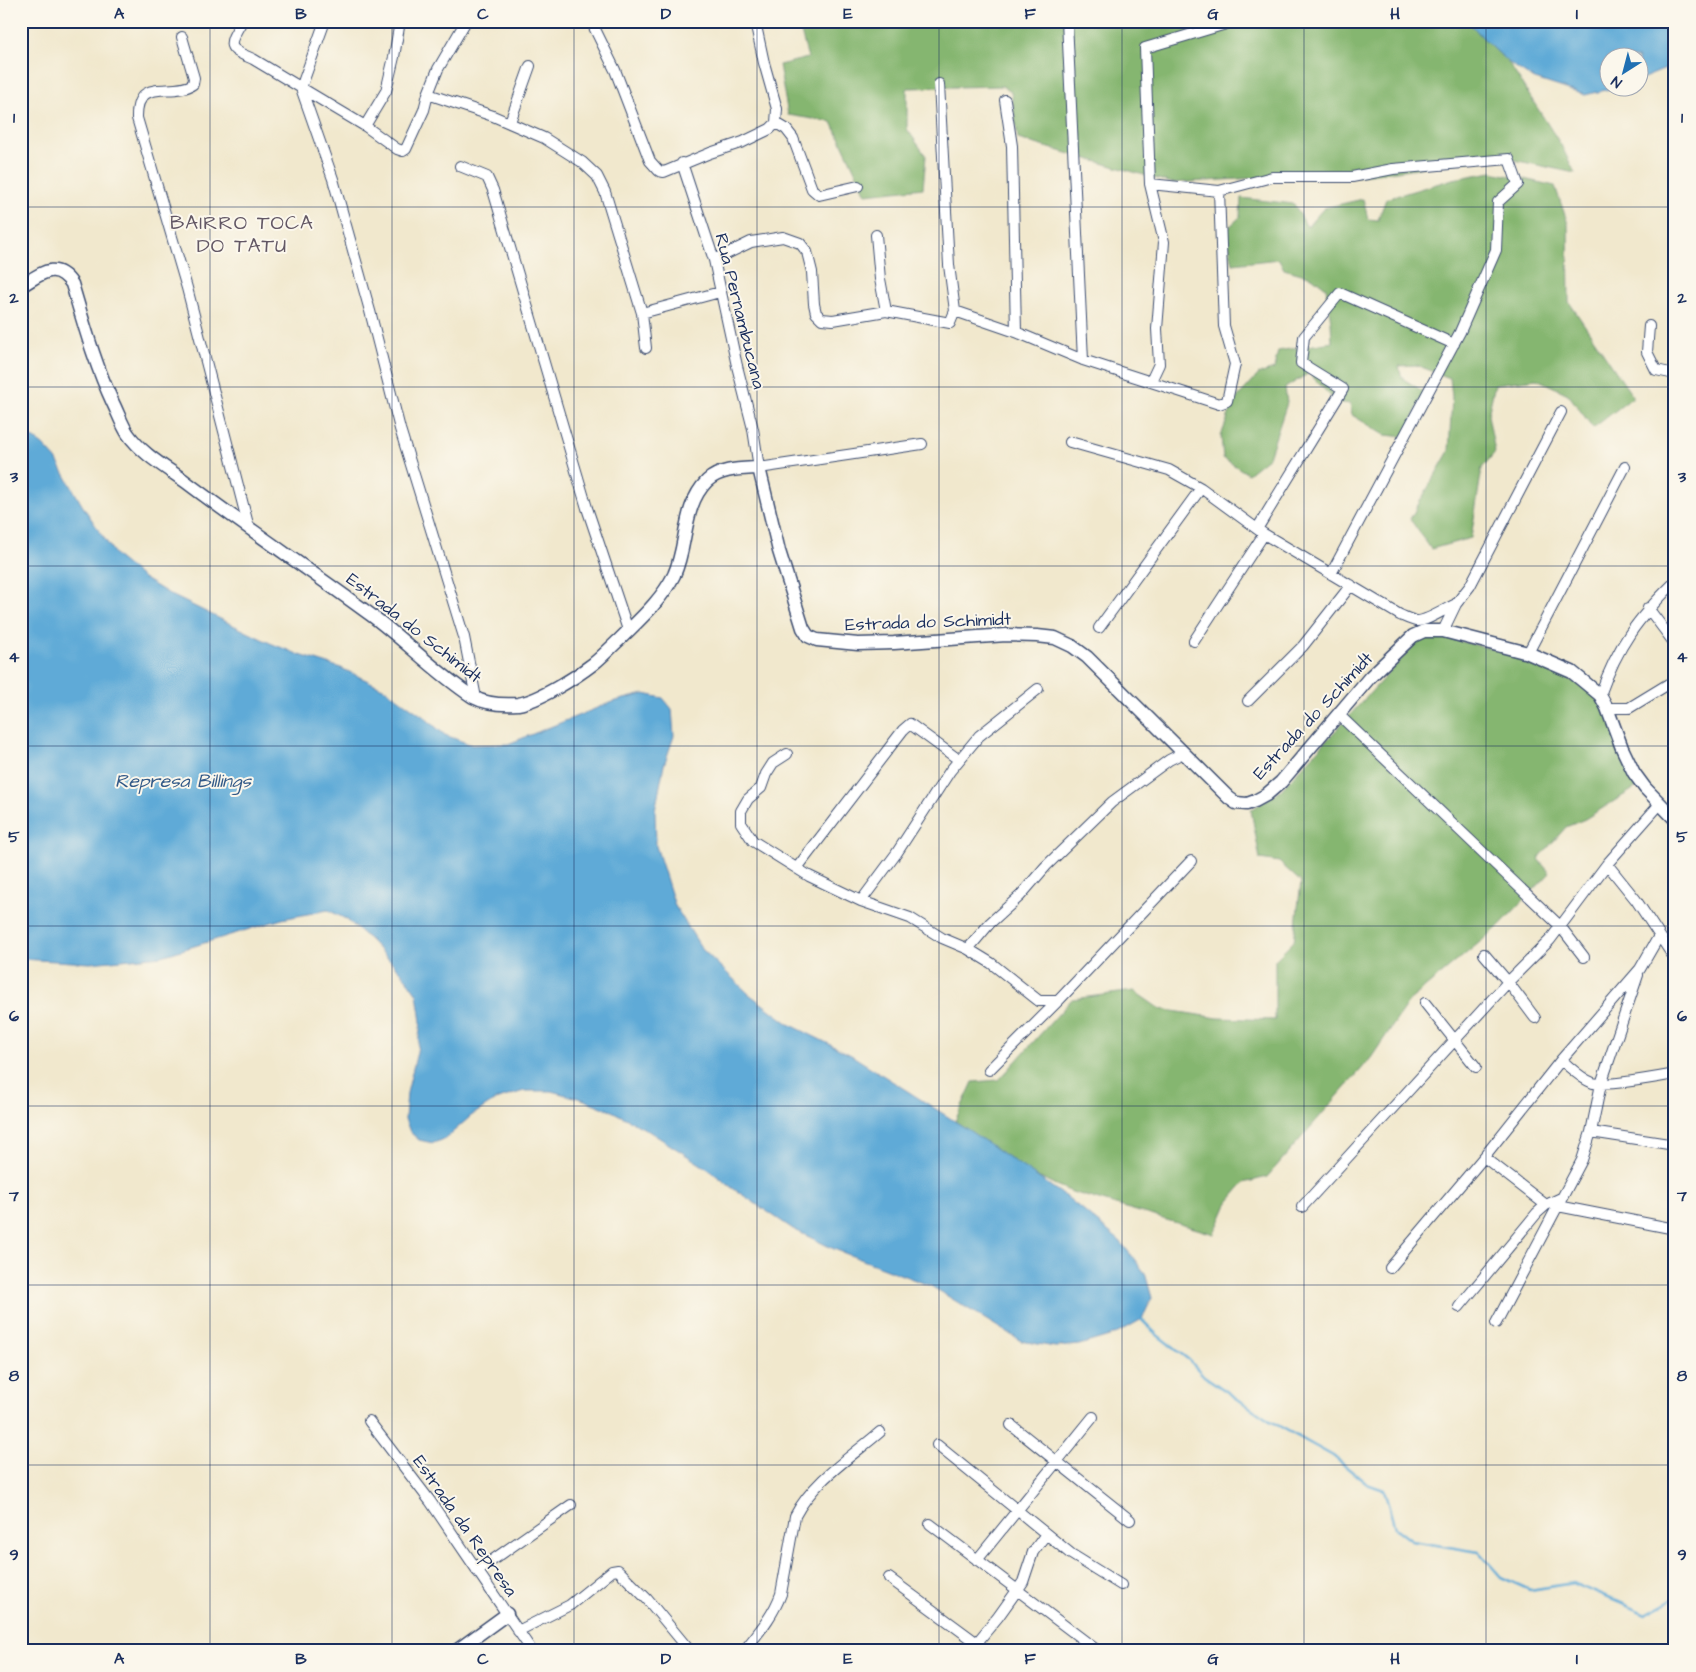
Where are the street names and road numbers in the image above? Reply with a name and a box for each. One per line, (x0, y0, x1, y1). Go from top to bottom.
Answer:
street label: Rua Pernambucana (709, 231, 771, 391)
street label: Estrada do Schimidt (341, 567, 488, 689)
street label: Estrada do Schimidt (845, 607, 1012, 637)
street label: Estrada do Schimidt (1247, 646, 1379, 785)
street label: Estrada da Represa (407, 1450, 523, 1602)

